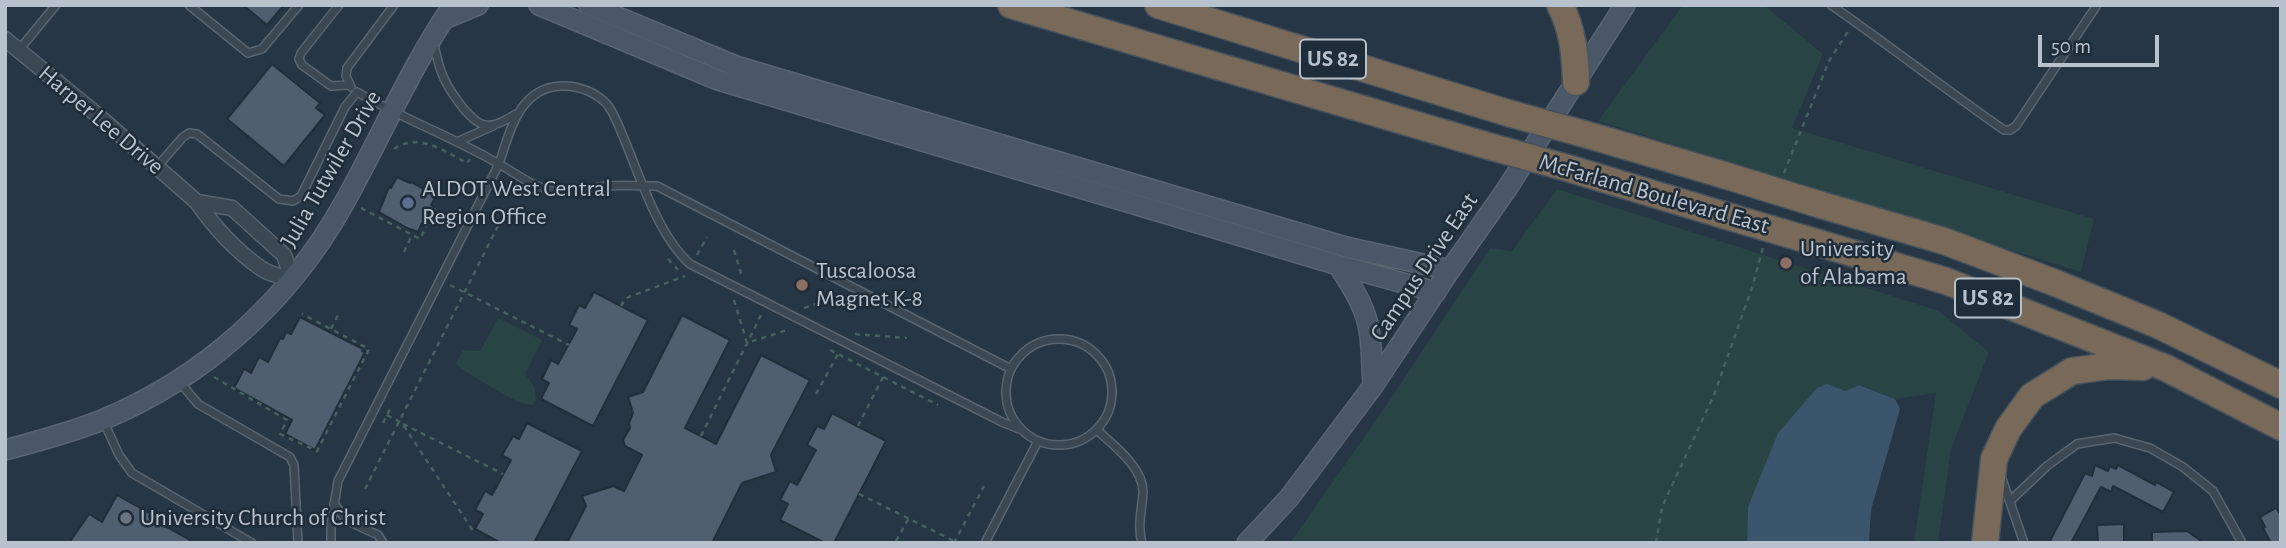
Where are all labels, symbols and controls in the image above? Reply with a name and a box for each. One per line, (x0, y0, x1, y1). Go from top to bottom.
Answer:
scale bar (2041, 21, 2162, 65)
text: 50 m (2051, 36, 2091, 57)
road number: US 82 (1300, 40, 1366, 78)
street label: Harper Lee Drive (32, 59, 170, 181)
street label: Julia Tutwiler Drive (274, 85, 388, 253)
street label: McFarland Boulevard East (1536, 147, 1772, 241)
place label: ALDOT West Central Region Office (422, 175, 611, 231)
street label: Campus Drive East (1364, 187, 1484, 347)
marker: ALDOT West Central Region Office (400, 195, 416, 211)
place label: University of Alabama (1800, 235, 1907, 291)
marker: University of Alabama (1778, 255, 1794, 271)
place label: Tuscaloosa Magnet K-8 (816, 257, 923, 313)
marker: Tuscaloosa Magnet K-8 (794, 277, 810, 293)
road number: US 82 (1955, 278, 2021, 318)
place label: University Church of Christ (140, 504, 386, 532)
marker: University Church of Christ (118, 510, 134, 526)

